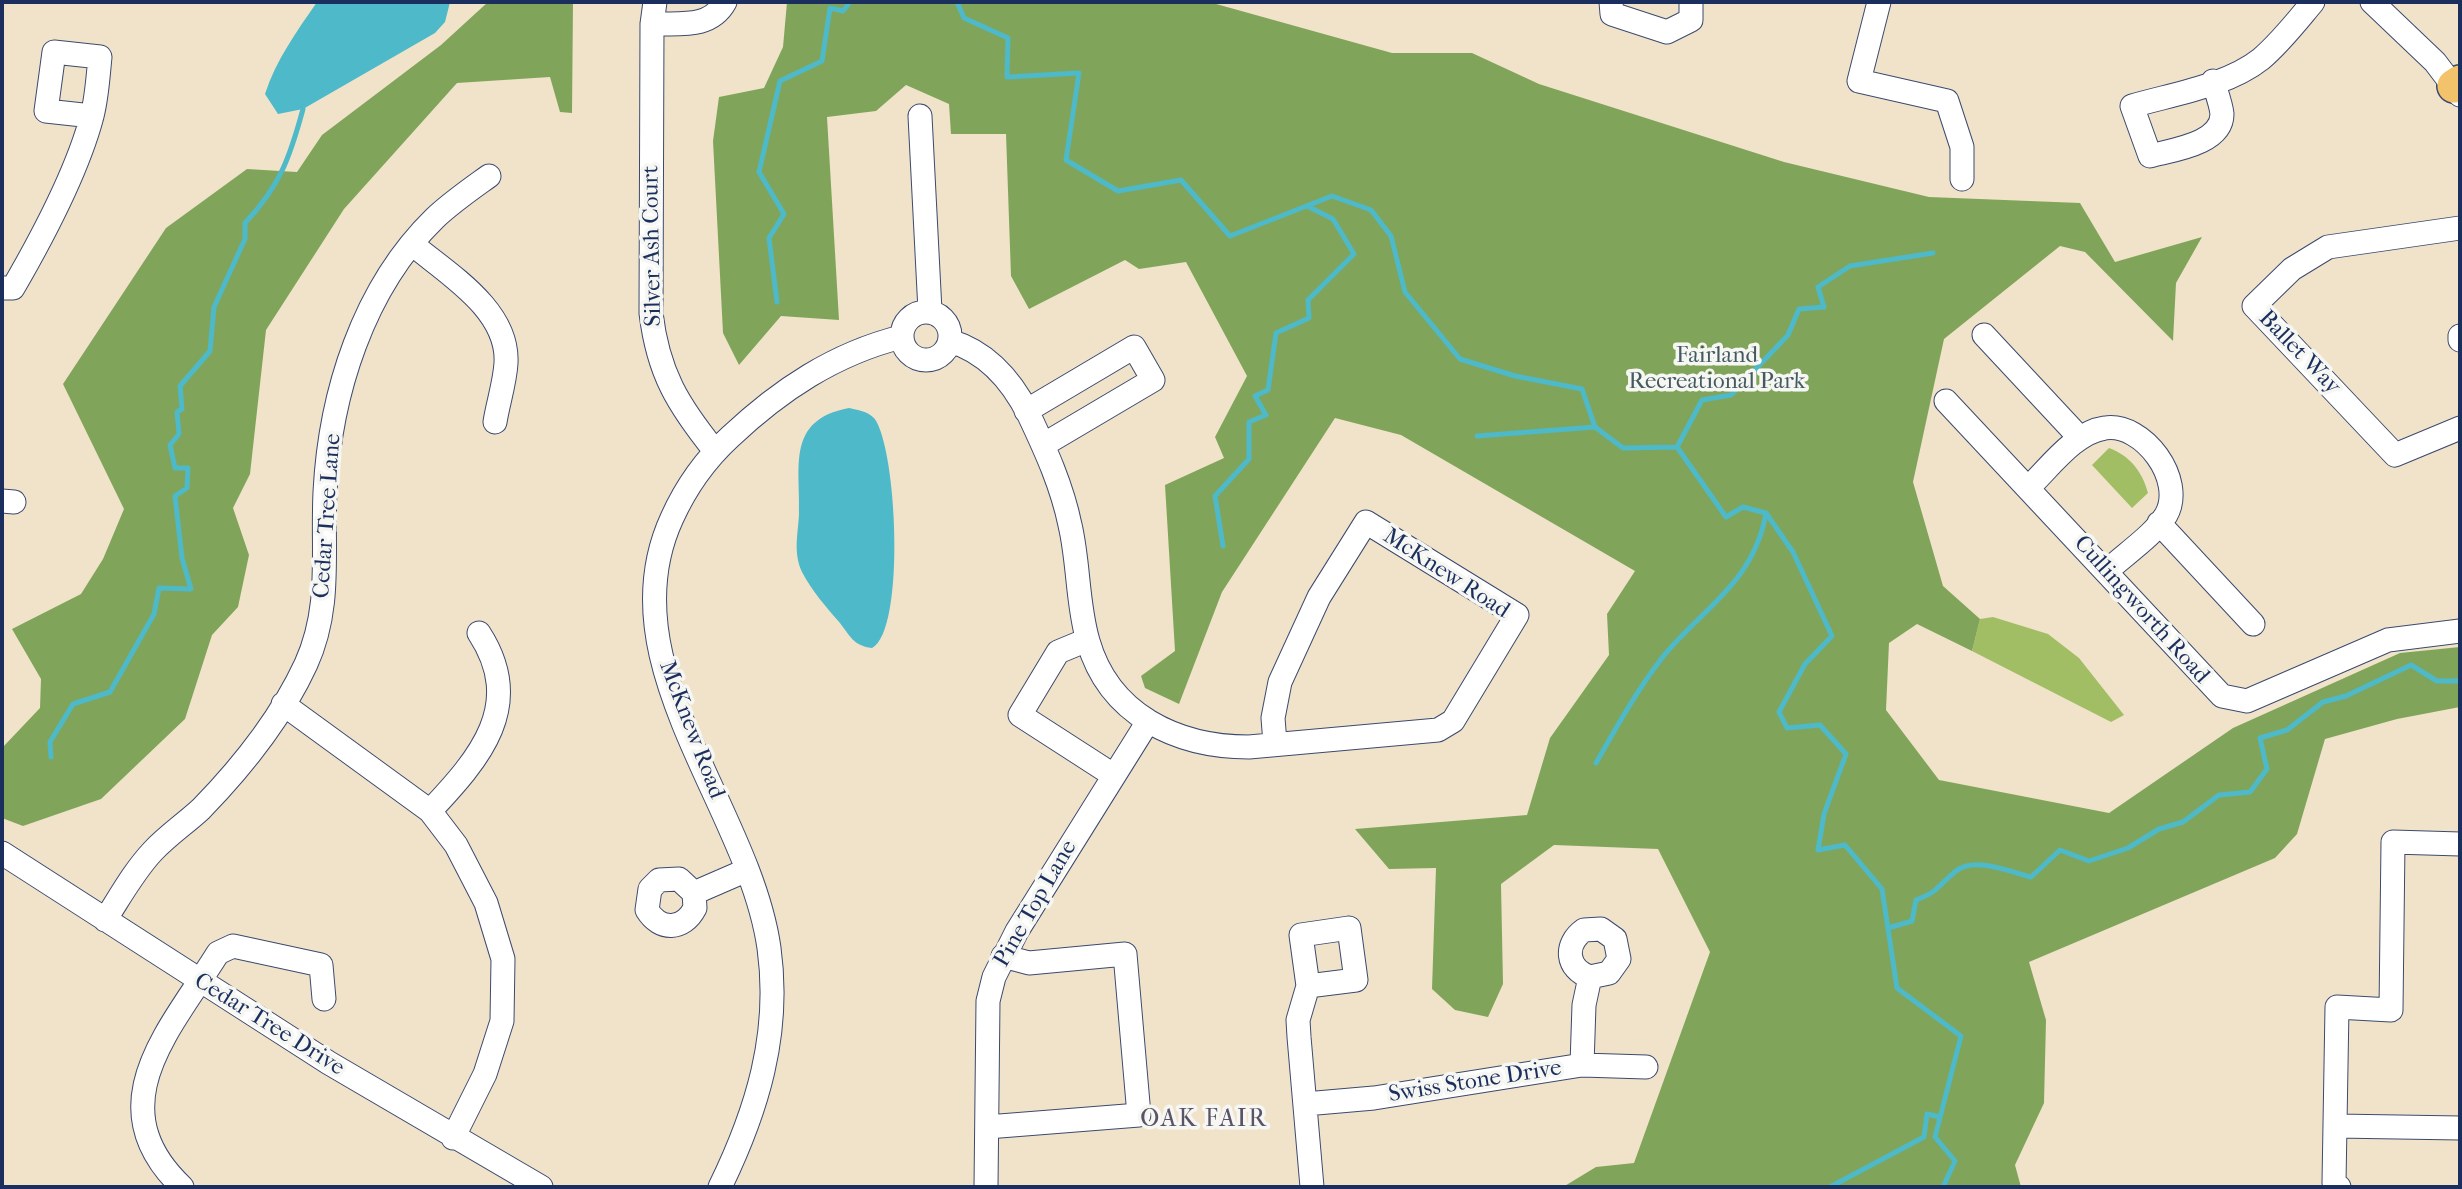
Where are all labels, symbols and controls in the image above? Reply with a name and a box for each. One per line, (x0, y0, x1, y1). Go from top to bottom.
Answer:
street label: Silver Ash Court (638, 165, 668, 327)
street label: Ballet Way (2252, 305, 2346, 401)
park label: Fairland Recreational Park (1629, 342, 1805, 396)
street label: Cedar Tree Lane (308, 433, 348, 599)
street label: McKnew Road (1378, 523, 1514, 625)
street label: Cullingworth Road (2067, 530, 2215, 690)
street label: McKnew Road (652, 657, 730, 803)
street label: Pine Top Lane (989, 836, 1083, 972)
street label: Cedar Tree Drive (189, 968, 349, 1082)
street label: Swiss Stone Drive (1387, 1055, 1563, 1109)
district label: OAK FAIR (1141, 1106, 1267, 1134)

